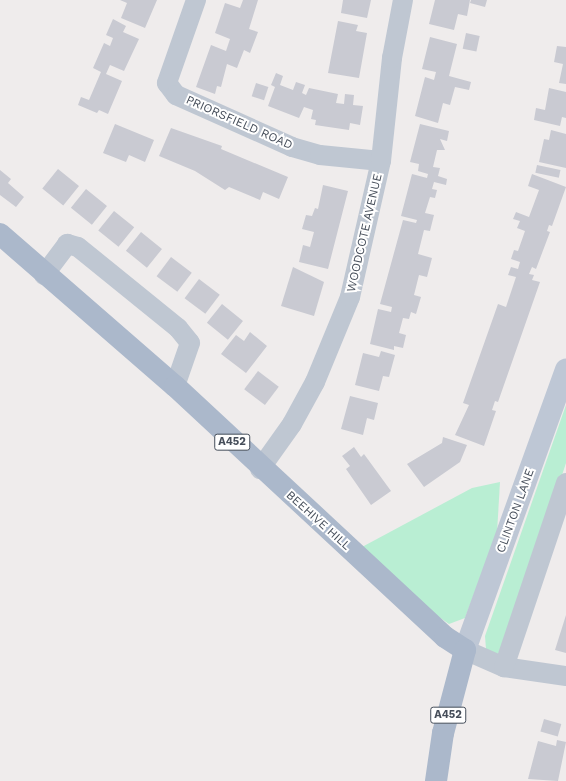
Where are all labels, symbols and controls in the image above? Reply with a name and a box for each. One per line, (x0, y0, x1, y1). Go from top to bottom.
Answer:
street label: PRIORSFIELD ROAD (183, 93, 295, 153)
street label: WOODCOTE AVENUE (344, 172, 386, 294)
road number: A452 (214, 433, 250, 451)
street label: CLINTON LANE (494, 467, 538, 555)
street label: BEEHIVE HILL (283, 488, 353, 554)
road number: A452 (430, 706, 466, 724)

